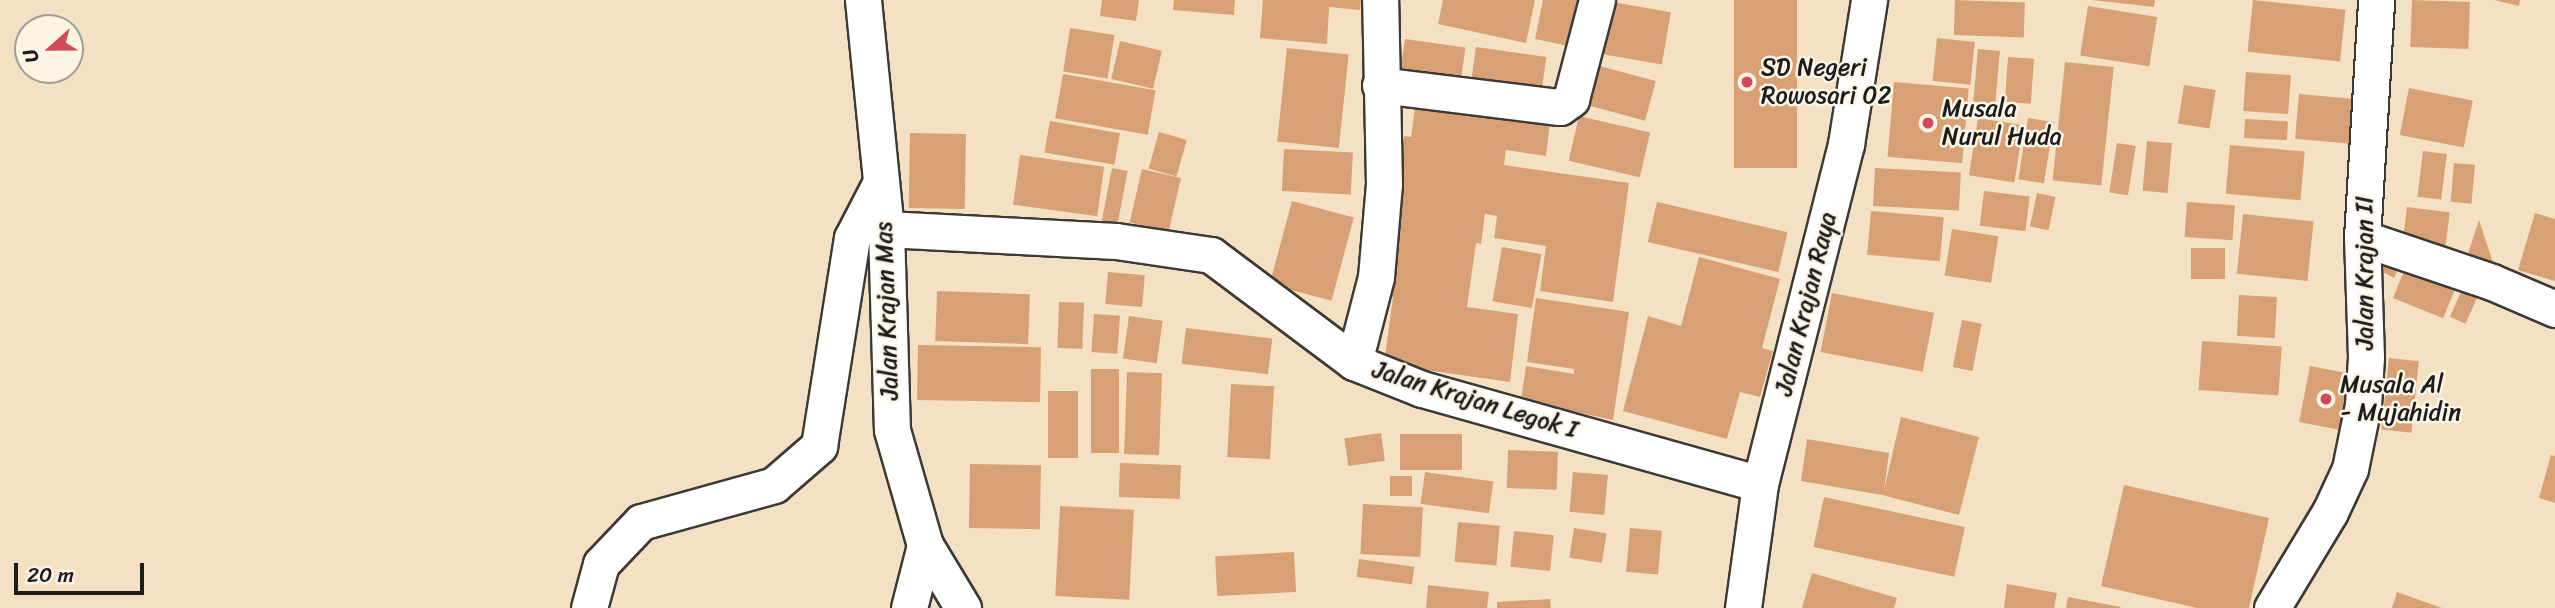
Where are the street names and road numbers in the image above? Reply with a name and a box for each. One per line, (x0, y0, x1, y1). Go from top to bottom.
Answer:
street label: Jalan Krajan II (2351, 196, 2379, 350)
street label: Jalan Krajan Raya (1769, 209, 1843, 399)
street label: Jalan Krajan Mas (869, 221, 905, 401)
street label: Jalan Krajan Legok I (1369, 355, 1581, 445)

